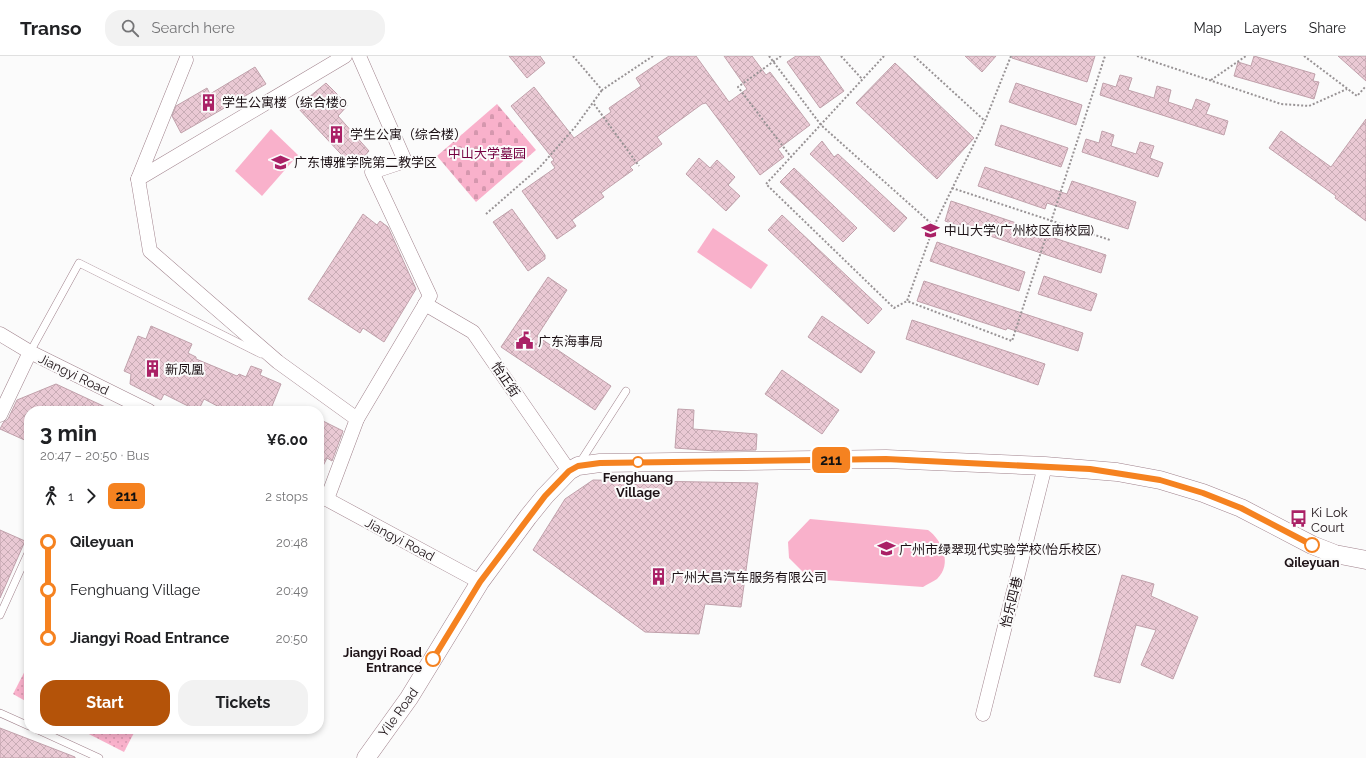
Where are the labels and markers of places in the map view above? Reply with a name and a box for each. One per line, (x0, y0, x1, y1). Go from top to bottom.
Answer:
building icon: 学生公寓楼（综合楼0 (199, 92, 219, 112)
place label: 学生公寓楼（综合楼0 (222, 95, 347, 110)
building icon: 学生公寓（综合楼） (327, 124, 347, 144)
place label: 学生公寓（综合楼） (350, 127, 467, 142)
school or university icon: 广东博雅学院第二教学区 (271, 152, 291, 172)
place label: 广东博雅学院第二教学区 (294, 155, 437, 170)
school or university icon: 中山大学(广州校区南校园) (921, 220, 941, 240)
place label: 中山大学(广州校区南校园) (944, 223, 1094, 238)
public building icon: 广东海事局 (515, 331, 535, 351)
place label: 广东海事局 (538, 334, 603, 349)
building icon: 新凤凰 (142, 359, 162, 379)
place label: 新凤凰 (165, 362, 204, 377)
marker: Fenghuang Village (632, 456, 644, 468)
place label: Fenghuang Village (603, 470, 673, 500)
place label: Ki Lok Court (1311, 505, 1348, 535)
bus stop icon: Ki Lok Court (1288, 509, 1308, 529)
marker: Qileyuan (1304, 537, 1320, 553)
school or university icon: 广州市绿翠现代实验学校(怡乐校区) (876, 539, 896, 559)
place label: 广州市绿翠现代实验学校(怡乐校区) (899, 542, 1101, 557)
place label: Qileyuan (1284, 555, 1340, 570)
building icon: 广州大昌汽车服务有限公司 (648, 567, 668, 587)
place label: 广州大昌汽车服务有限公司 (671, 570, 827, 585)
place label: Jiangyi Road Entrance (343, 645, 422, 675)
marker: Jiangyi Road Entrance (425, 651, 441, 667)

